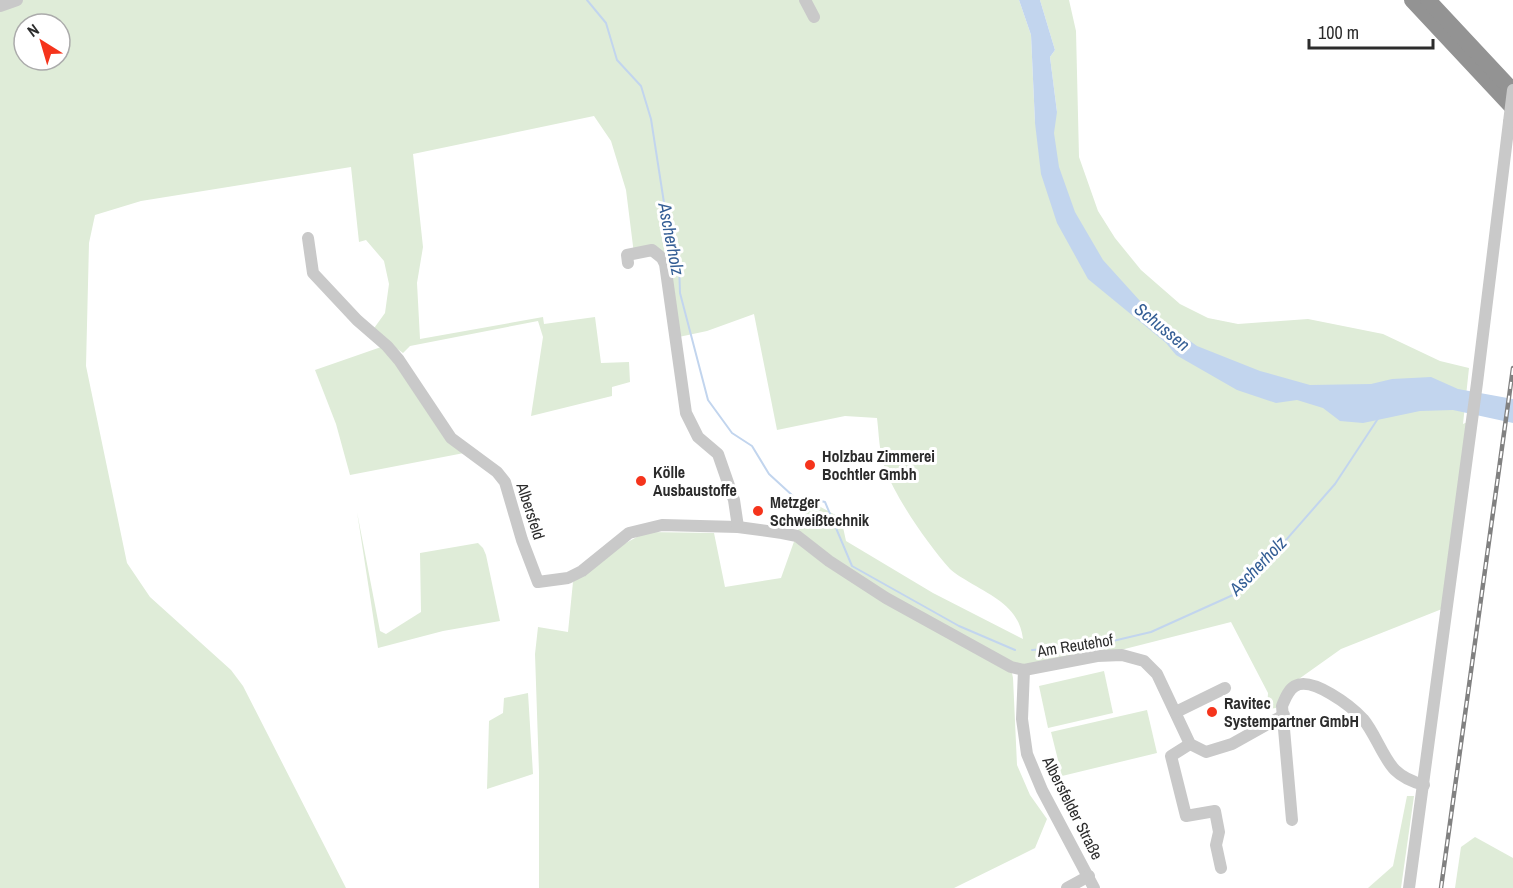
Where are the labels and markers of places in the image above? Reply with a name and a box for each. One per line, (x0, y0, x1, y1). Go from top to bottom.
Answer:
place label: Holzbau Zimmerei Bochtler Gmbh (822, 445, 935, 485)
marker: Holzbau Zimmerei Bochtler Gmbh (803, 458, 817, 472)
place label: Kölle Ausbaustoffe (653, 461, 737, 501)
marker: Kölle Ausbaustoffe (634, 474, 648, 488)
place label: Metzger Schweißtechnik (770, 491, 870, 531)
marker: Metzger Schweißtechnik (751, 504, 765, 518)
place label: Ravitec Systempartner GmbH (1224, 692, 1359, 732)
marker: Ravitec Systempartner GmbH (1205, 705, 1219, 719)

